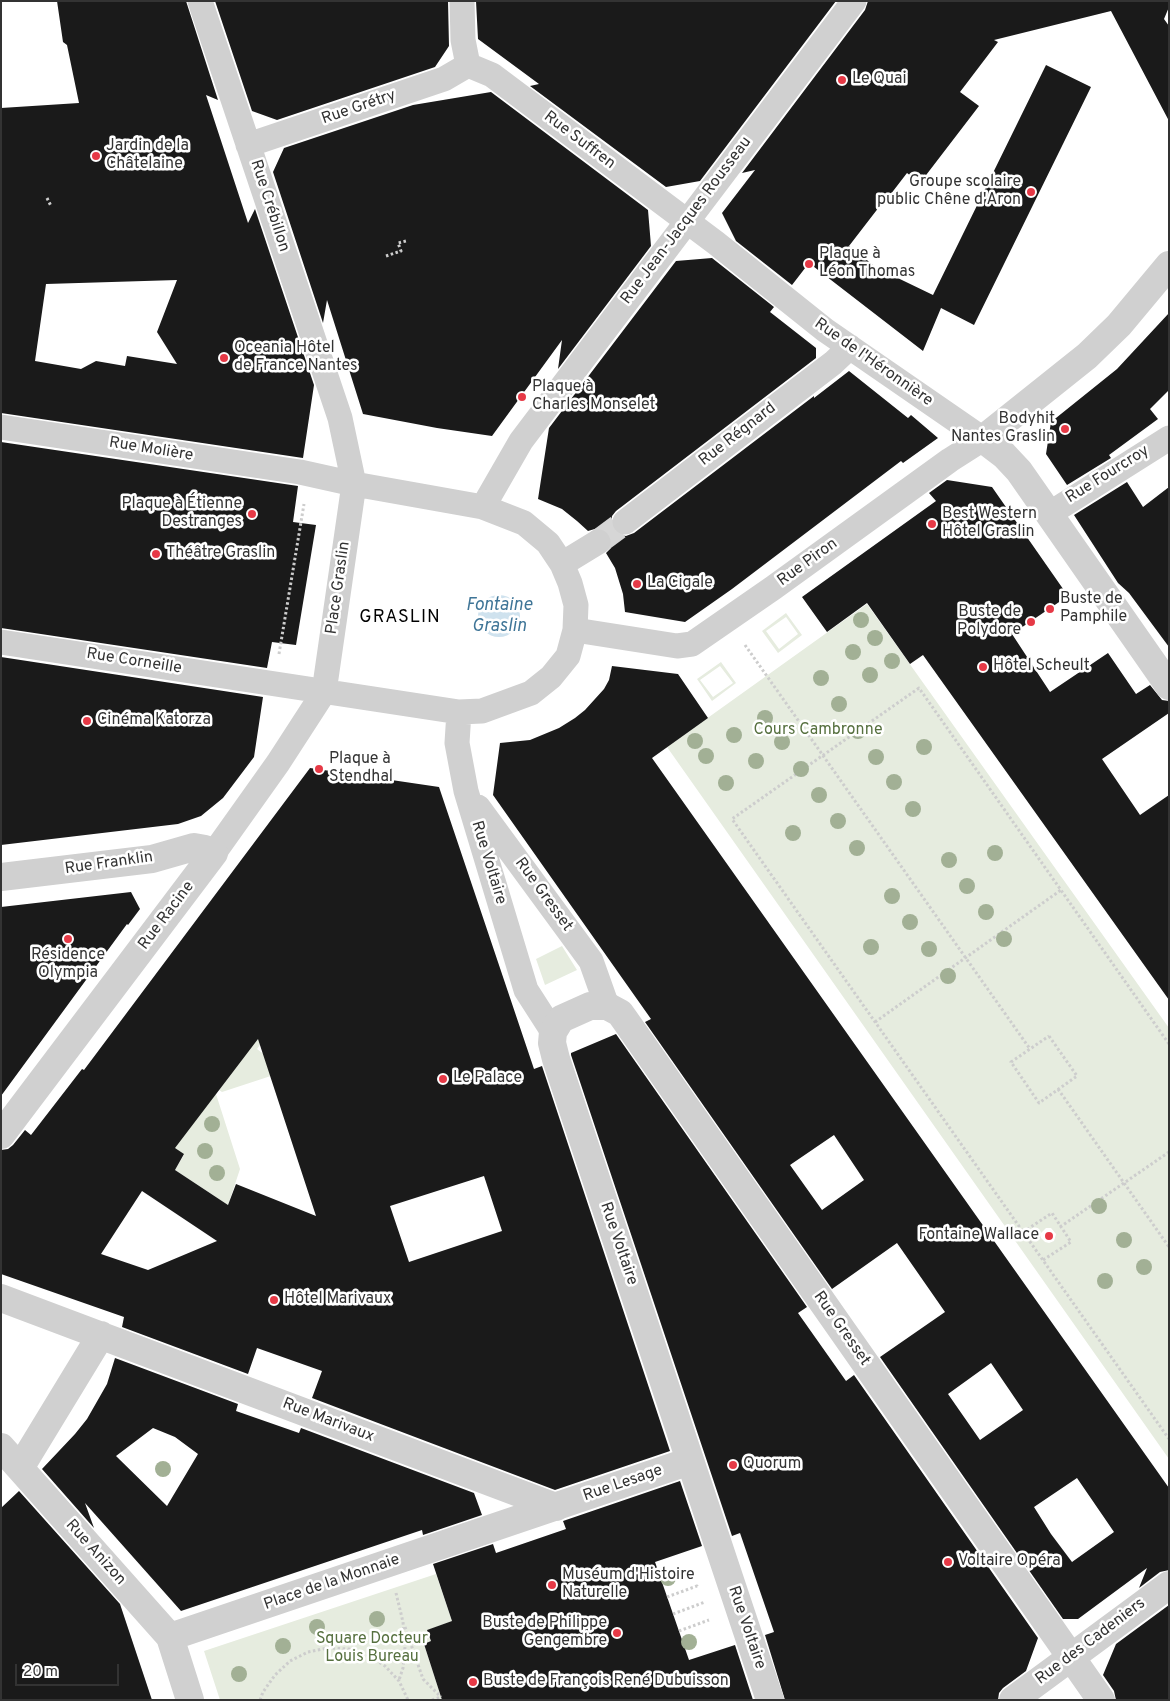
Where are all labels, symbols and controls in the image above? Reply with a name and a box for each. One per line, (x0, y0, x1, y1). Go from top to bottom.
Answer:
place label: Le Quai (852, 70, 907, 90)
marker: Le Quai (836, 74, 848, 86)
street label: Rue Grétry (319, 86, 399, 130)
street label: Rue Suffren (539, 108, 619, 174)
street label: Rue Jean-Jacques Rousseau (618, 133, 756, 309)
place label: Jardin de la Châtelaine (106, 137, 189, 175)
marker: Jardin de la Châtelaine (90, 150, 102, 162)
street label: Rue Crébillon (245, 157, 293, 255)
place label: Groupe scolaire public Chêne d'Aron (877, 173, 1021, 211)
marker: Groupe scolaire public Chêne d'Aron (1025, 186, 1037, 198)
place label: Plaque à Léon Thomas (819, 245, 915, 283)
marker: Plaque à Léon Thomas (803, 258, 815, 270)
street label: Rue de l'Héronnière (810, 315, 936, 411)
place label: Oceania Hôtel de France Nantes (234, 339, 358, 377)
marker: Oceania Hôtel de France Nantes (218, 352, 230, 364)
place label: Plaque à Charles Monselet (532, 378, 656, 416)
marker: Plaque à Charles Monselet (516, 391, 528, 403)
street label: Rue Régnard (696, 399, 780, 471)
place label: Bodyhit Nantes Graslin (951, 410, 1055, 448)
marker: Bodyhit Nantes Graslin (1059, 423, 1071, 435)
street label: Rue Molière (108, 434, 194, 466)
street label: Rue Fourcroy (1063, 442, 1153, 508)
place label: Plaque à Étienne Destranges (121, 495, 242, 533)
place label: Best Western Hôtel Graslin (942, 505, 1037, 543)
marker: Plaque à Étienne Destranges (246, 508, 258, 520)
marker: Best Western Hôtel Graslin (926, 518, 938, 530)
street label: Rue Piron (774, 535, 842, 591)
street label: Place Graslin (323, 540, 355, 636)
place label: Théâtre Graslin (166, 544, 275, 564)
marker: Théâtre Graslin (150, 548, 162, 560)
place label: La Cigale (647, 574, 713, 594)
marker: La Cigale (631, 578, 643, 590)
place label: Buste de Pamphile (1060, 590, 1127, 628)
water label: Fontaine Graslin (466, 595, 532, 638)
place label: Buste de Polydore (957, 603, 1021, 641)
marker: Buste de Pamphile (1044, 603, 1056, 615)
district label: GRASLIN (358, 607, 442, 629)
marker: Buste de Polydore (1025, 616, 1037, 628)
street label: Rue Corneille (85, 645, 183, 679)
place label: Hôtel Scheult (993, 657, 1090, 677)
marker: Hôtel Scheult (977, 661, 989, 673)
place label: Cinéma Katorza (97, 711, 211, 731)
marker: Cinéma Katorza (81, 715, 93, 727)
park label: Cours Cambronne (754, 721, 882, 741)
place label: Plaque à Stendhal (329, 750, 393, 788)
marker: Plaque à Stendhal (313, 763, 325, 775)
street label: Rue Voltaire (466, 819, 510, 907)
street label: Rue Franklin (64, 848, 154, 880)
street label: Rue Gresset (510, 854, 576, 936)
street label: Rue Racine (135, 878, 199, 954)
marker: Résidence Olympia (62, 933, 74, 945)
place label: Résidence Olympia (31, 946, 105, 984)
place label: Le Palace (453, 1069, 522, 1089)
marker: Le Palace (437, 1073, 449, 1085)
street label: Rue Voltaire (595, 1200, 641, 1288)
place label: Fontaine Wallace (918, 1226, 1039, 1246)
marker: Fontaine Wallace (1043, 1230, 1055, 1242)
street label: Rue Gresset (808, 1288, 874, 1370)
place label: Hôtel Marivaux (284, 1290, 391, 1310)
marker: Hôtel Marivaux (268, 1294, 280, 1306)
street label: Rue Marivaux (279, 1395, 377, 1447)
place label: Quorum (743, 1455, 801, 1475)
marker: Quorum (727, 1459, 739, 1471)
street label: Rue Lesage (581, 1461, 665, 1507)
street label: Rue Anizon (61, 1516, 129, 1590)
street label: Place de la Monnaie (262, 1551, 402, 1615)
place label: Voltaire Opéra (958, 1552, 1061, 1572)
marker: Voltaire Opéra (942, 1556, 954, 1568)
place label: Muséum d'Histoire Naturelle (562, 1566, 695, 1604)
marker: Muséum d'Histoire Naturelle (546, 1579, 558, 1591)
street label: Rue Voltaire (723, 1584, 769, 1672)
street label: Rue des Cadeniers (1032, 1594, 1150, 1690)
place label: Buste de Philippe Gengembre (482, 1614, 607, 1652)
marker: Buste de Philippe Gengembre (611, 1627, 623, 1639)
park label: Square Docteur Louis Bureau (316, 1630, 428, 1668)
scale bar (18, 1654, 121, 1686)
text: 20 m (23, 1663, 58, 1682)
place label: Buste de François René Dubuisson (483, 1672, 729, 1692)
marker: Buste de François René Dubuisson (467, 1676, 479, 1688)

